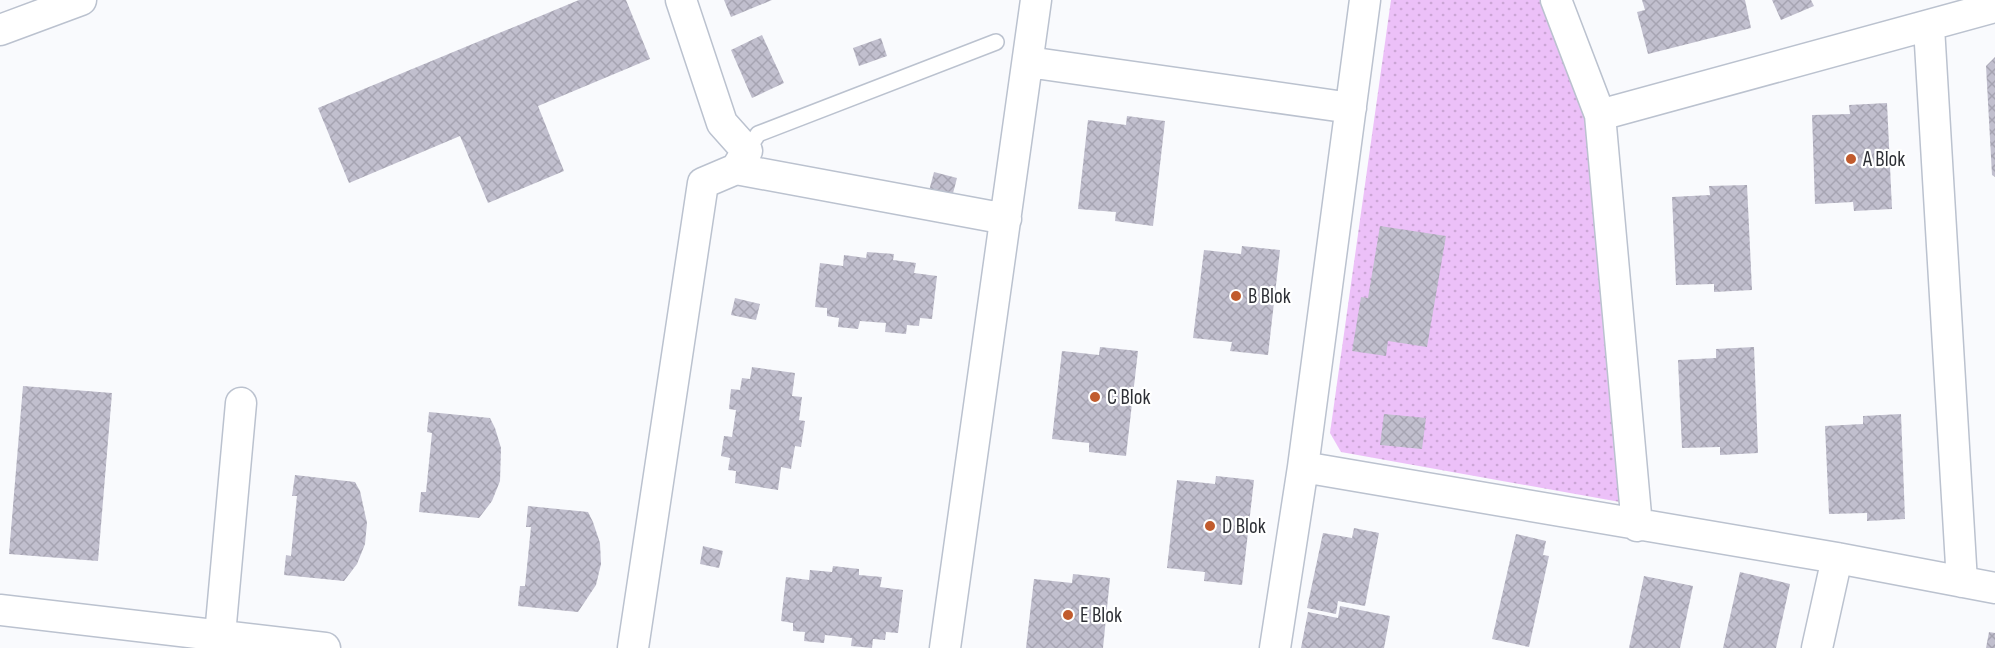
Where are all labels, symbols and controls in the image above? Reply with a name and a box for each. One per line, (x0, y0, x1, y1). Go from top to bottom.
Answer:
place label: A Blok (1862, 147, 1905, 172)
marker: A Blok (1844, 152, 1858, 166)
place label: B Blok (1248, 284, 1291, 309)
marker: B Blok (1229, 289, 1243, 303)
place label: C Blok (1107, 385, 1151, 410)
marker: C Blok (1088, 390, 1102, 404)
place label: D Blok (1222, 514, 1266, 539)
marker: D Blok (1203, 519, 1217, 533)
place label: E Blok (1080, 603, 1122, 628)
marker: E Blok (1061, 608, 1075, 622)

